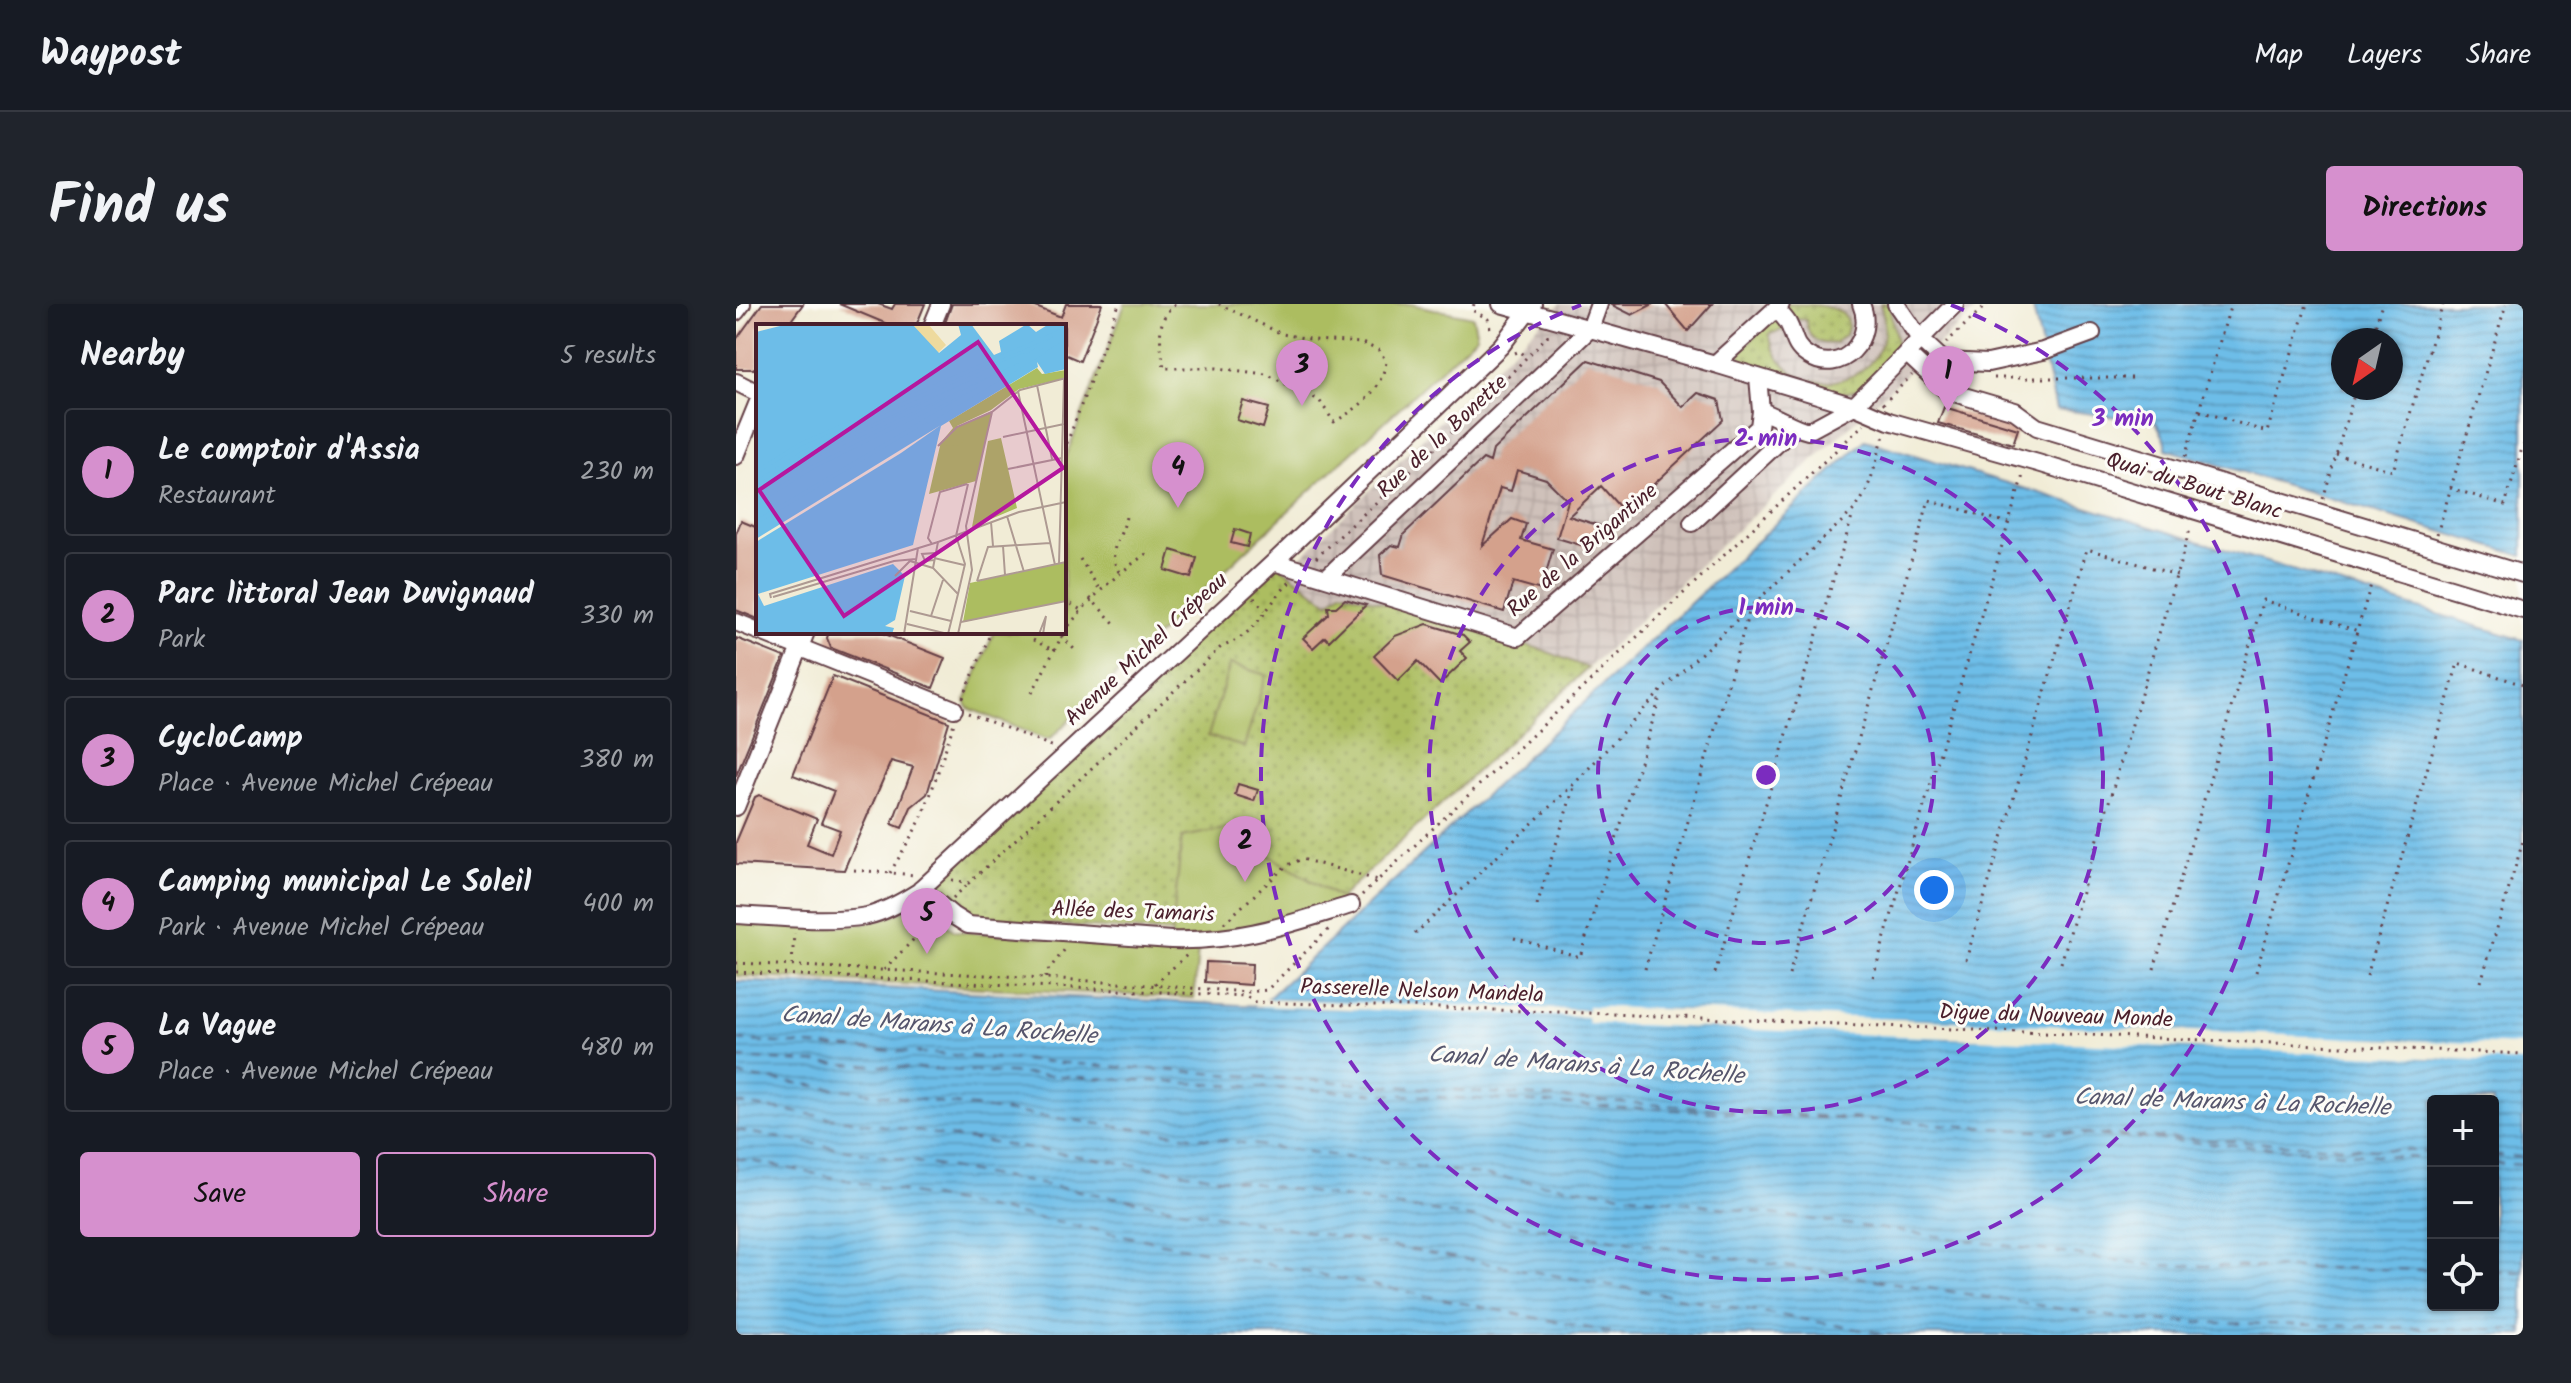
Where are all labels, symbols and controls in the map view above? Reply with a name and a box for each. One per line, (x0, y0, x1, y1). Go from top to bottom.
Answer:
text: Waypost (40, 25, 182, 85)
text: Map (2254, 33, 2303, 78)
text: Layers (2347, 33, 2422, 78)
text: Share (2466, 33, 2531, 78)
text: Find us (48, 163, 229, 253)
button: Directions (2326, 166, 2523, 251)
inset map (756, 324, 1066, 634)
north arrow (2331, 328, 2403, 400)
text: Nearby (80, 329, 185, 383)
text: 5 results (560, 335, 656, 377)
pin: 3 (1276, 340, 1328, 406)
pin: 1 (1922, 346, 1974, 412)
street label: Rue de la Bonette (1369, 367, 1517, 507)
text: 3 min (2091, 400, 2154, 439)
text: 2 min (1735, 420, 1797, 459)
text: Le comptoir d'Assia (158, 427, 420, 475)
pin: 4 (1152, 442, 1204, 508)
street label: Quai du Bout Blanc (2102, 444, 2287, 530)
text: 1 (104, 451, 112, 493)
text: 230 m (580, 451, 654, 493)
text: Restaurant (158, 475, 275, 517)
street label: Rue de la Brigantine (1500, 475, 1667, 627)
street label: Avenue Michel Crépeau (1057, 564, 1237, 736)
text: Parc littoral Jean Duvignaud (158, 571, 534, 619)
text: 1 min (1738, 589, 1794, 628)
text: 2 (100, 595, 116, 637)
text: 330 m (580, 595, 654, 637)
text: Park (158, 619, 205, 661)
text: CycloCamp (158, 715, 303, 763)
text: 3 (101, 739, 115, 781)
text: 380 m (579, 739, 654, 781)
centre of rings (1752, 761, 1780, 789)
text: Place · Avenue Michel Crépeau (158, 763, 493, 805)
pin: 2 (1219, 816, 1271, 882)
text: Camping municipal Le Soleil (158, 859, 531, 907)
your location (1914, 870, 1954, 910)
text: 4 (101, 883, 115, 925)
text: 400 m (583, 883, 654, 925)
pin: 5 (901, 888, 953, 954)
street label: Allée des Tamaris (1051, 893, 1216, 933)
text: Park · Avenue Michel Crépeau (158, 907, 484, 949)
street label: Passerelle Nelson Mandela (1300, 970, 1544, 1014)
street label: Digue du Nouveau Monde (1939, 995, 2174, 1039)
water label: Canal de Marans à La Rochelle (780, 996, 1100, 1057)
text: La Vague (158, 1003, 276, 1051)
text: 5 (101, 1027, 115, 1069)
text: 480 m (580, 1027, 654, 1069)
water label: Canal de Marans à La Rochelle (1427, 1036, 1747, 1097)
text: Place · Avenue Michel Crépeau (158, 1051, 493, 1093)
water label: Canal de Marans à La Rochelle (2073, 1078, 2393, 1128)
map controls (2427, 1095, 2499, 1311)
button: + (2427, 1095, 2499, 1167)
button: Save (80, 1152, 360, 1237)
button: Share (376, 1152, 656, 1237)
button: − (2427, 1167, 2499, 1239)
button: locate (2427, 1239, 2499, 1311)

